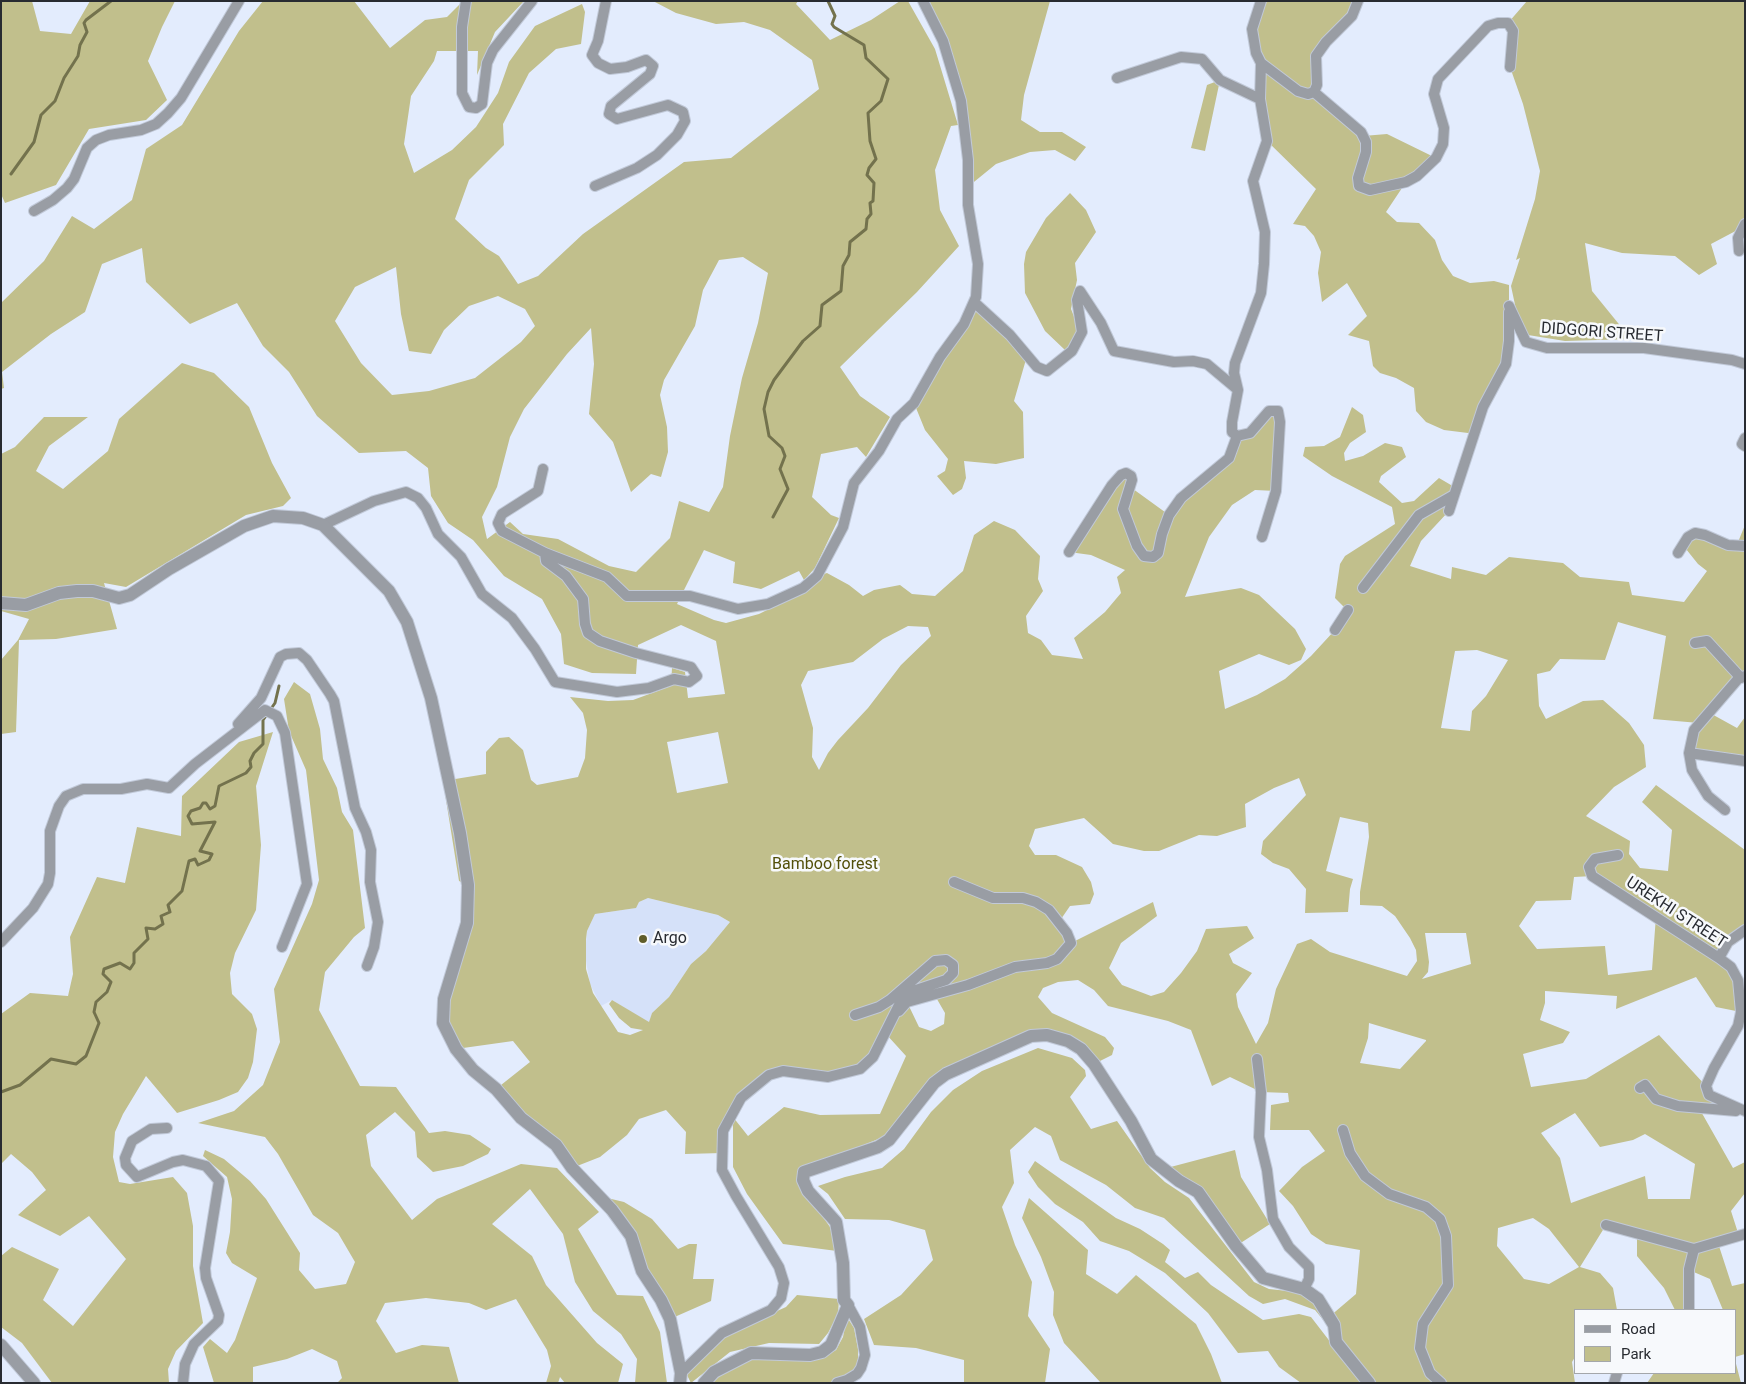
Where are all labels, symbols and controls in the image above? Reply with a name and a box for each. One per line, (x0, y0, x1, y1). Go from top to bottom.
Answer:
street label: DIDGORI STREET (1540, 319, 1664, 347)
park label: Bamboo forest (772, 855, 878, 875)
street label: UREKHI STREET (1622, 873, 1730, 953)
place label: Argo (653, 929, 687, 949)
marker: Argo (637, 933, 649, 945)
legend (1574, 1309, 1736, 1374)
text: Road (1621, 1320, 1655, 1338)
text: Park (1621, 1345, 1651, 1363)

